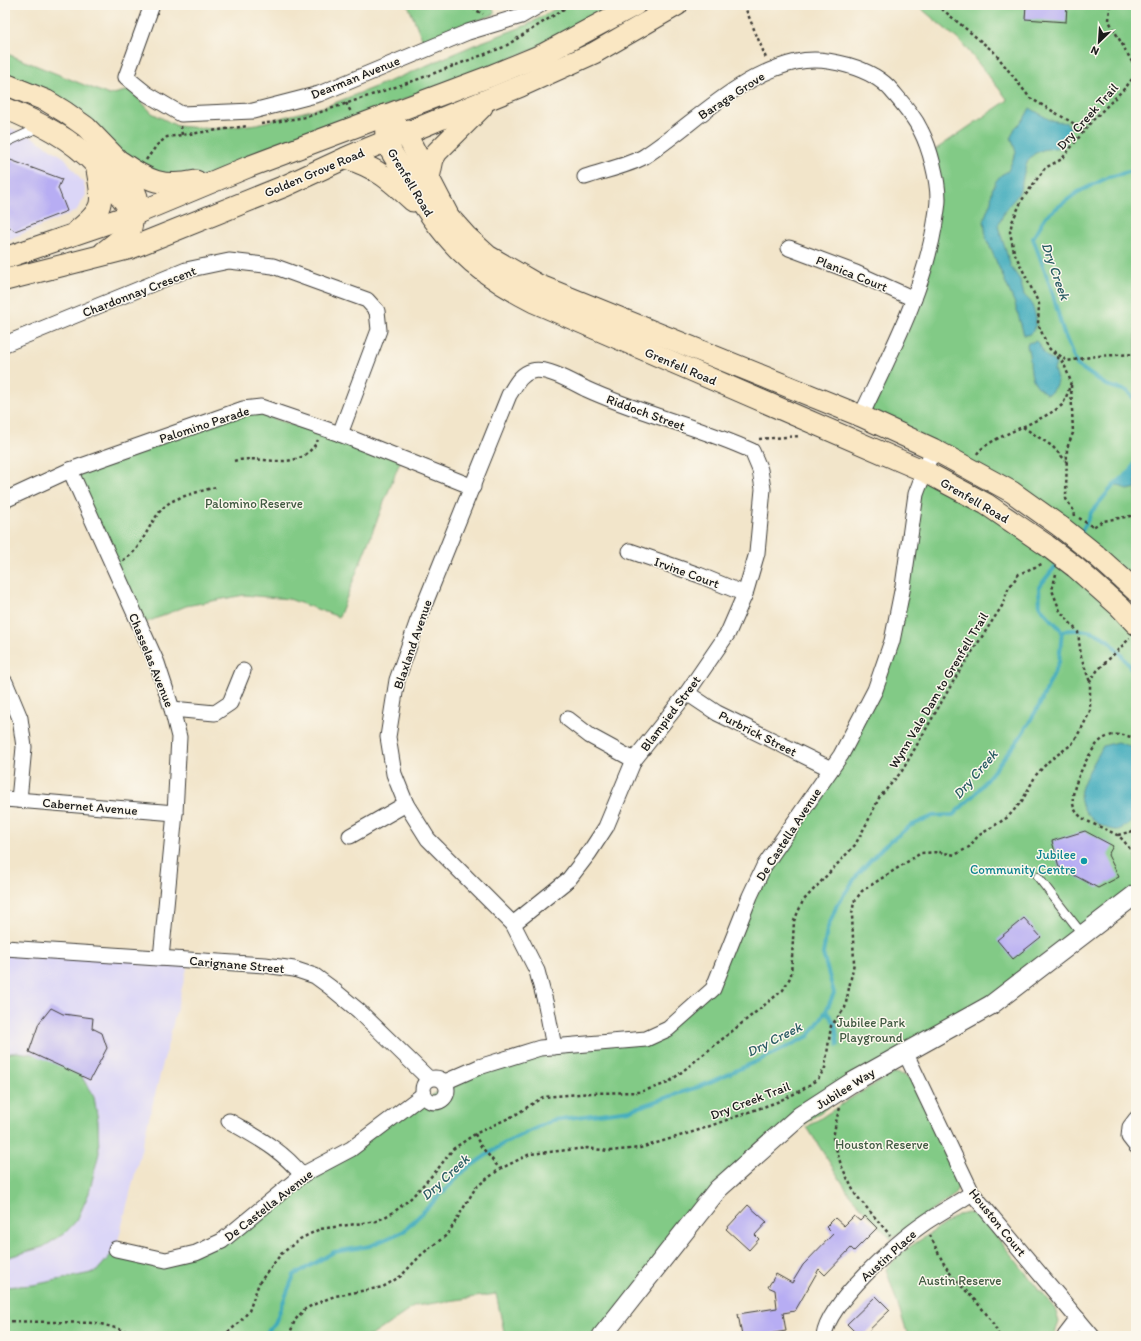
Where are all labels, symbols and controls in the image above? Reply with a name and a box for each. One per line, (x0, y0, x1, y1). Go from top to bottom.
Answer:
north arrow (1079, 22, 1119, 62)
text: N (1089, 43, 1101, 58)
street label: Dearman Avenue (309, 53, 402, 102)
street label: Baraga Grove (695, 68, 767, 122)
street label: Dry Creek Trail (1054, 80, 1121, 153)
street label: Golden Grove Road (262, 145, 366, 200)
street label: Grenfell Road (384, 145, 437, 219)
water label: Dry Creek (1038, 240, 1074, 303)
street label: Planica Court (814, 252, 890, 295)
street label: Chardonnay Crescent (80, 263, 198, 320)
street label: Grenfell Road (642, 345, 719, 388)
street label: Riddoch Street (604, 391, 687, 434)
street label: Palomino Parade (157, 403, 251, 446)
street label: Grenfell Road (938, 475, 1012, 526)
park label: Palomino Reserve (205, 496, 303, 511)
street label: Irvine Court (652, 554, 721, 591)
street label: Blaxland Avenue (390, 597, 435, 691)
street label: Wynn Vale Dam to Grenfell Trail (886, 609, 991, 771)
street label: Chasselas Avenue (126, 611, 177, 710)
street label: Blampied Street (637, 673, 704, 754)
street label: Purbrick Street (716, 707, 799, 760)
water label: Dry Creek (949, 746, 1002, 802)
street label: De Castella Avenue (753, 785, 824, 884)
street label: Cabernet Avenue (42, 795, 138, 818)
place label: Jubilee Community Centre (970, 847, 1076, 877)
marker: Jubilee Community Centre (1079, 856, 1089, 866)
street label: Carignane Street (189, 953, 285, 976)
park label: Jubilee Park Playground (837, 1015, 905, 1045)
water label: Dry Creek (744, 1018, 805, 1061)
street label: Jubilee Way (813, 1065, 877, 1112)
street label: Dry Creek Trail (708, 1078, 793, 1123)
park label: Houston Reserve (835, 1137, 929, 1152)
water label: Dry Creek (418, 1150, 474, 1204)
street label: De Castella Avenue (221, 1166, 315, 1244)
street label: Houston Court (966, 1186, 1029, 1259)
street label: Austin Place (857, 1226, 919, 1284)
park label: Austin Reserve (919, 1273, 1001, 1288)

